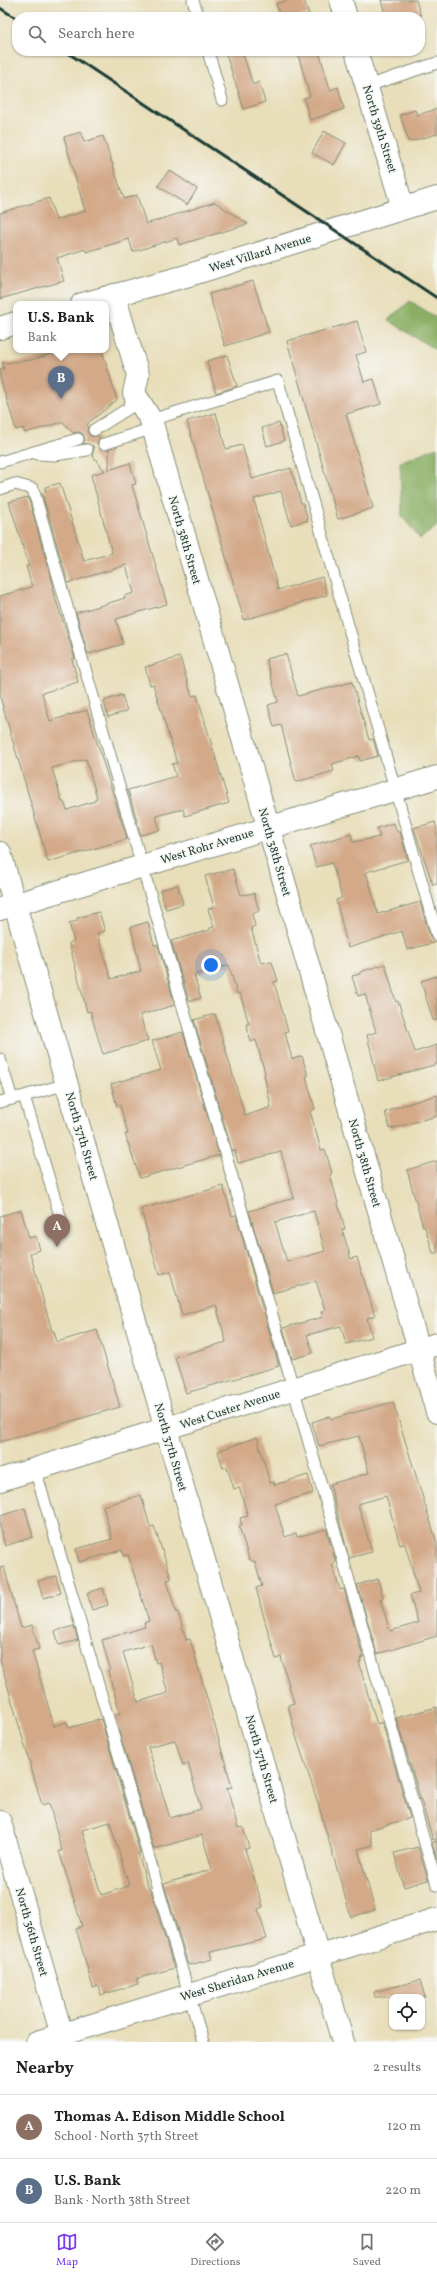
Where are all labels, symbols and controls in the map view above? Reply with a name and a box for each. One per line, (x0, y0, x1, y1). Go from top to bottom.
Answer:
search box (12, 12, 425, 56)
icon: search (26, 23, 48, 45)
text: Search here (58, 24, 135, 45)
street label: North 39th Street (358, 83, 400, 175)
street label: West Villard Avenue (207, 231, 314, 277)
popup (13, 301, 109, 353)
text: U.S. Bank (28, 308, 94, 329)
text: Bank (28, 329, 57, 347)
pin: B (48, 366, 74, 399)
street label: North 38th Street (164, 494, 204, 586)
street label: North 38th Street (254, 806, 294, 898)
street label: West Rohr Avenue (159, 825, 256, 869)
your location (201, 955, 221, 975)
street label: North 37th Street (61, 1090, 101, 1182)
street label: North 38th Street (344, 1117, 384, 1209)
pin: A (44, 1214, 70, 1247)
street label: West Custer Avenue (178, 1386, 283, 1434)
street label: North 37th Street (150, 1401, 190, 1493)
street label: North 37th Street (241, 1713, 281, 1805)
street label: North 36th Street (11, 1886, 51, 1978)
street label: West Sheridan Avenue (178, 1956, 296, 2006)
map controls (389, 1994, 425, 2030)
button: locate (389, 1994, 425, 2030)
text: Nearby (16, 2057, 74, 2080)
text: 2 results (373, 2059, 421, 2077)
text: Thomas A. Edison Middle School (54, 2107, 285, 2128)
text: A (24, 2118, 34, 2136)
text: 120 m (387, 2118, 421, 2136)
text: School · North 37th Street (54, 2128, 199, 2146)
text: U.S. Bank (54, 2171, 121, 2192)
text: B (25, 2182, 33, 2200)
text: 220 m (385, 2182, 421, 2200)
text: Bank · North 38th Street (54, 2192, 190, 2210)
tab: Map (56, 2231, 78, 2270)
tab: Directions (190, 2231, 241, 2270)
tab: Saved (353, 2231, 381, 2270)

